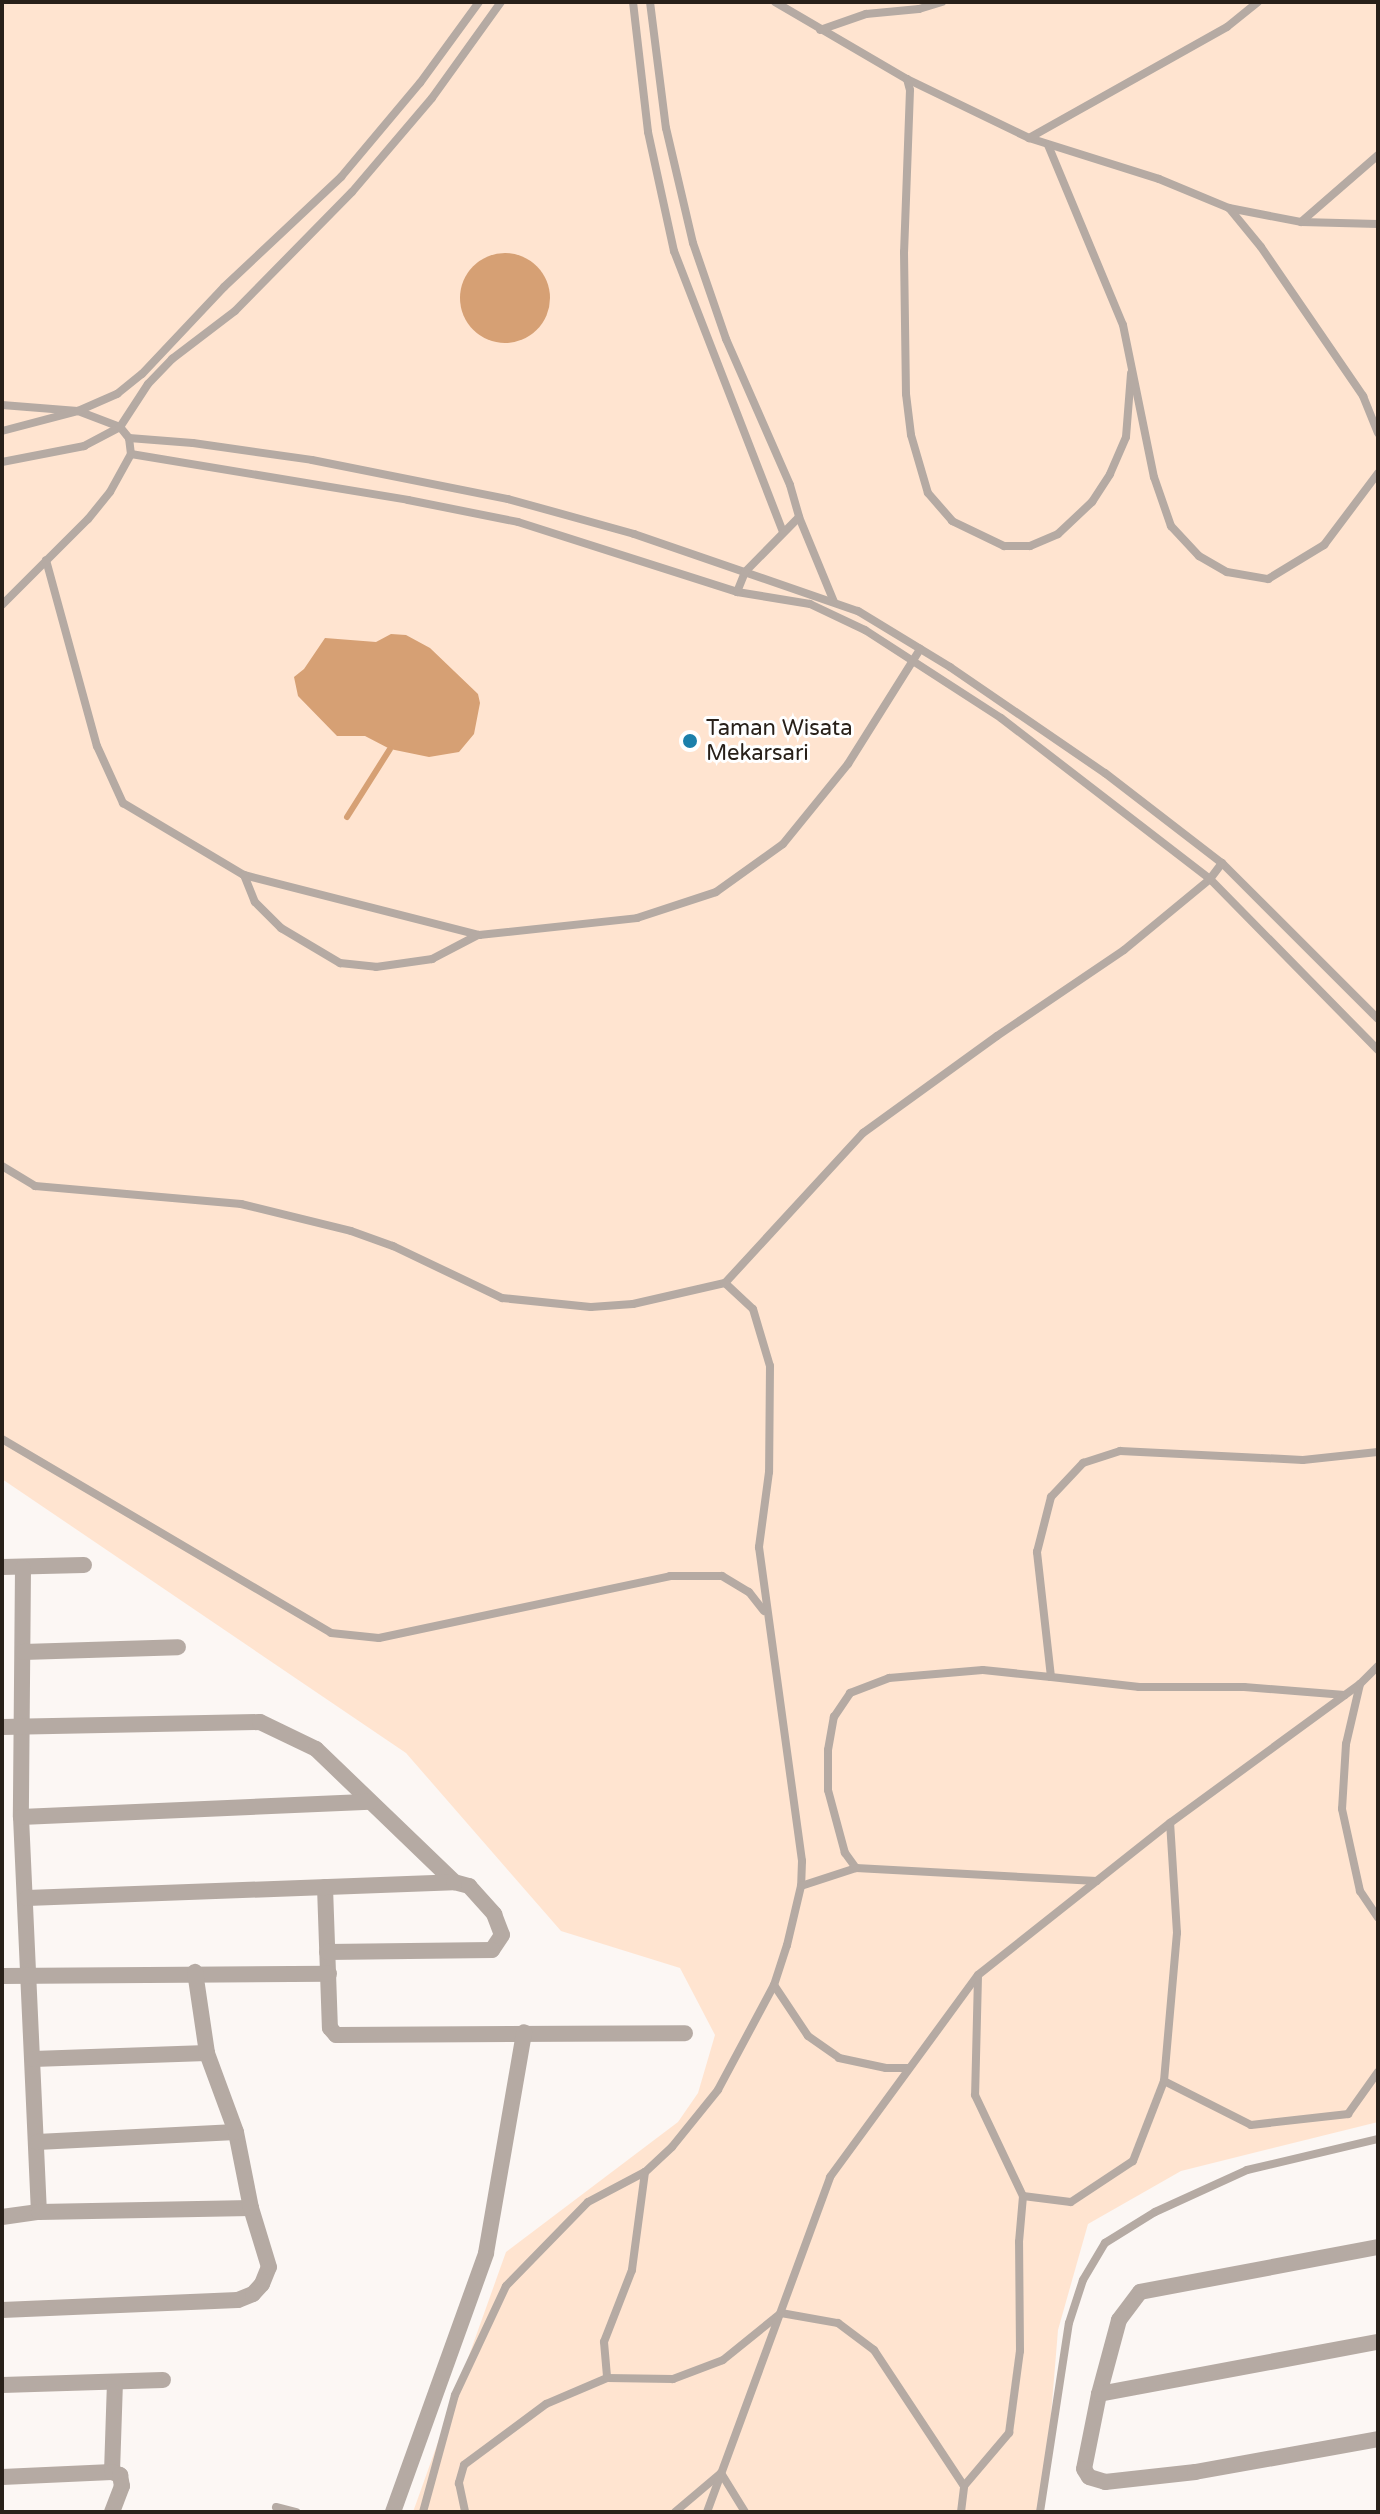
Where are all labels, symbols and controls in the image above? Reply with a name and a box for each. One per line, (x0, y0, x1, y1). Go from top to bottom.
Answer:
place label: Taman Wisata Mekarsari (706, 715, 853, 766)
marker: Taman Wisata Mekarsari (681, 732, 699, 750)

